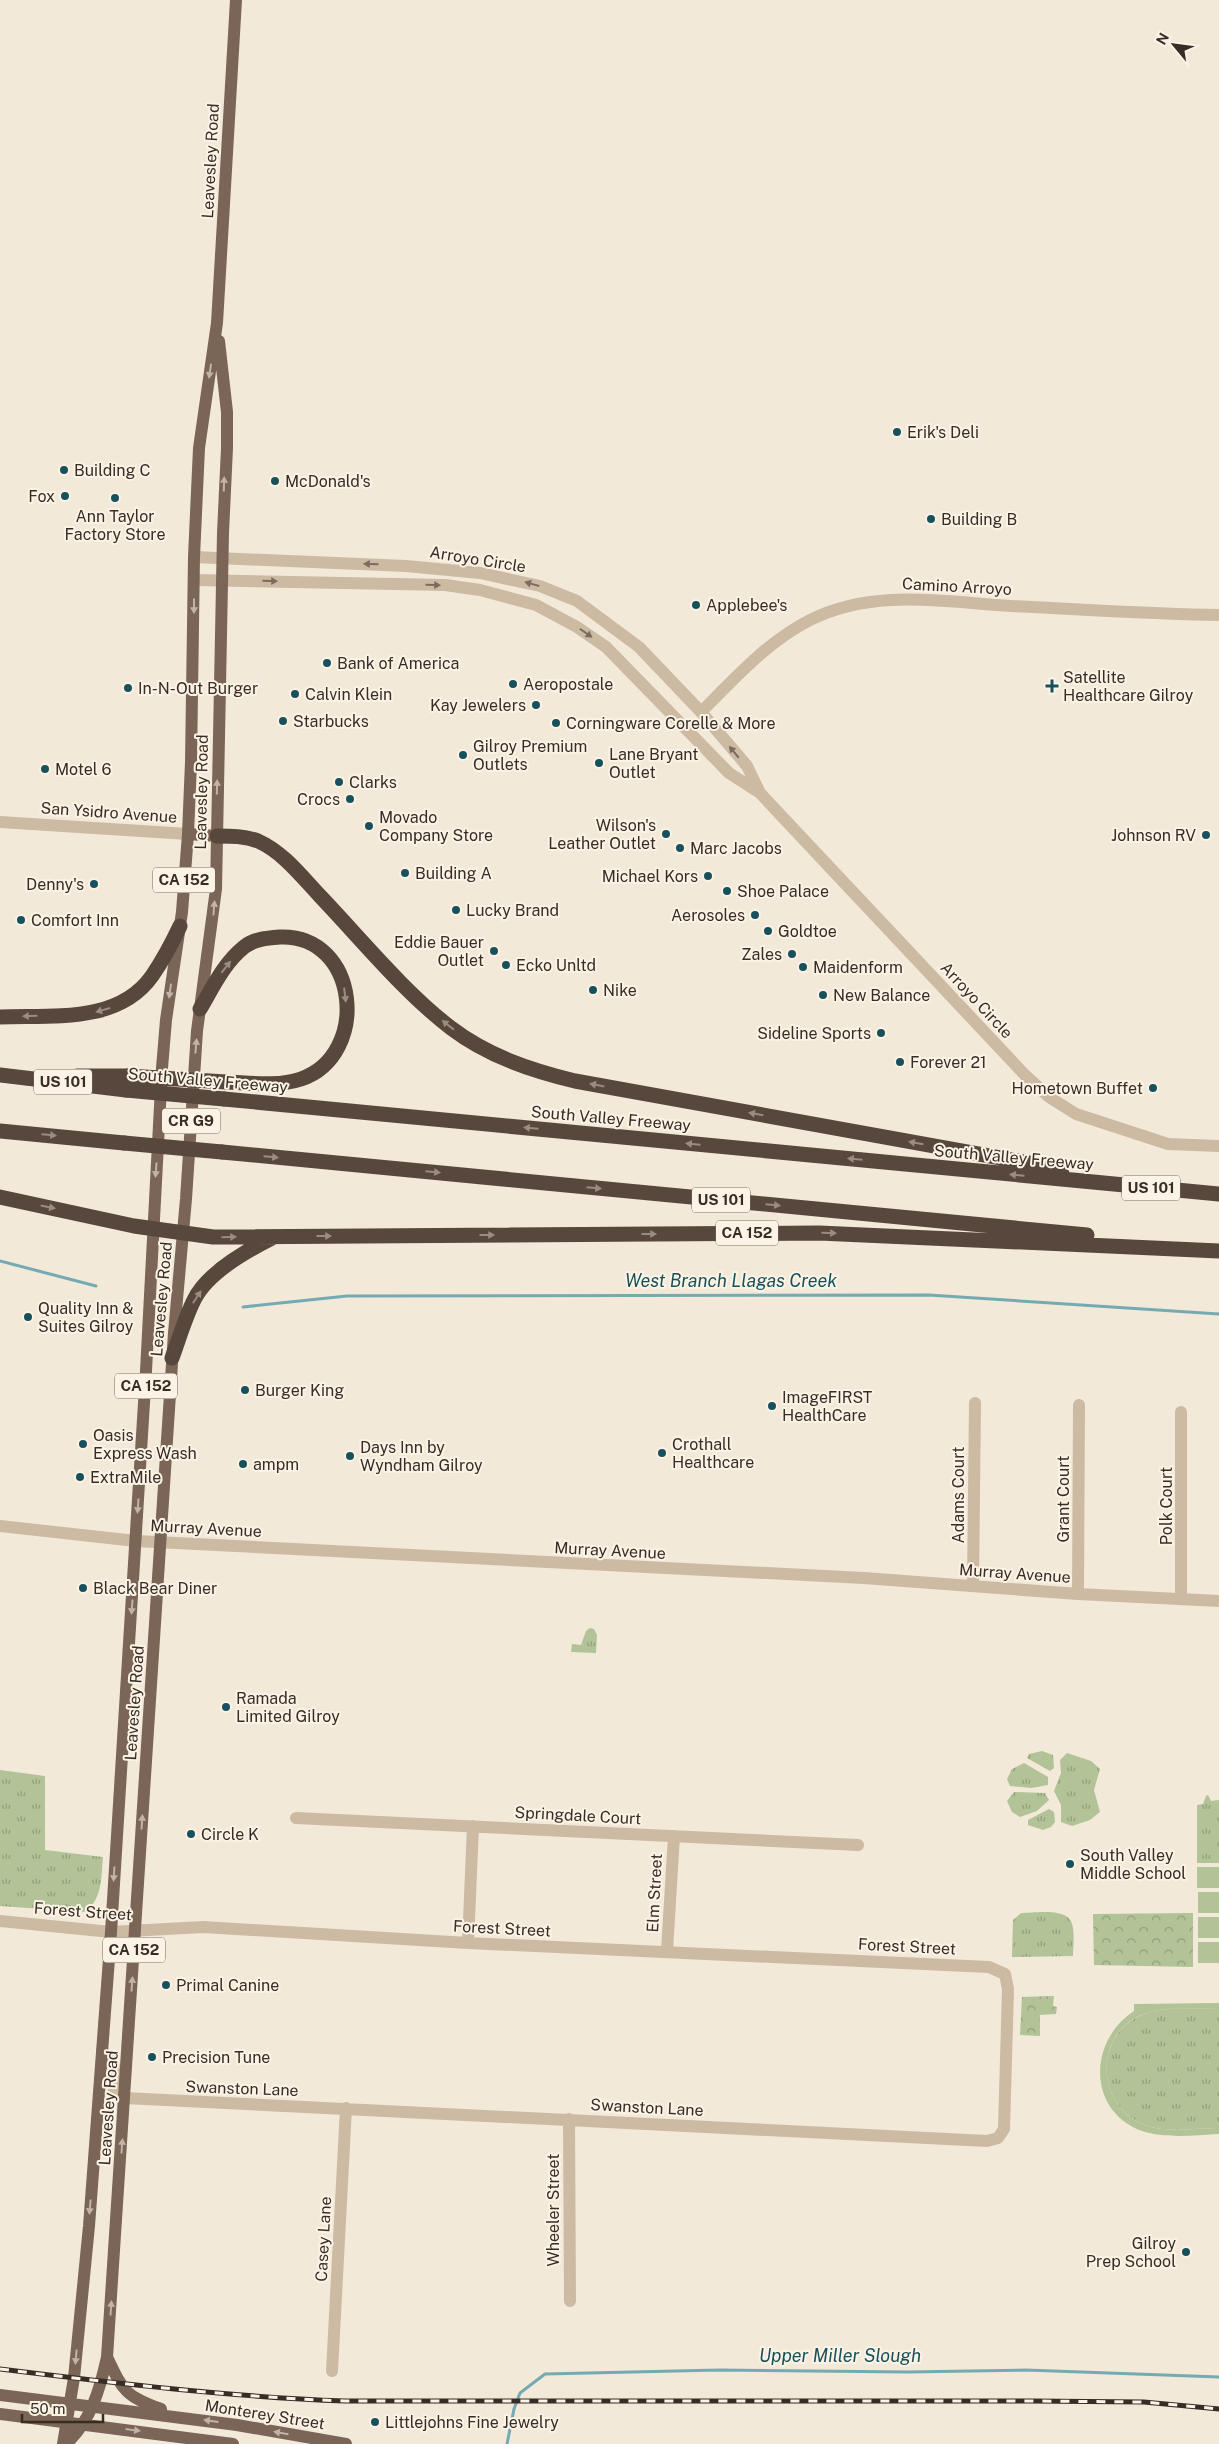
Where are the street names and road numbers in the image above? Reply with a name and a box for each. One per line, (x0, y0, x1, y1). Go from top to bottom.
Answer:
street label: Leavesley Road (198, 103, 223, 219)
street label: Arroyo Circle (428, 543, 527, 576)
street label: Camino Arroyo (902, 574, 1012, 599)
street label: Leavesley Road (191, 734, 212, 850)
street label: San Ysidro Avenue (40, 798, 178, 827)
road number: CA 152 (153, 868, 215, 892)
street label: Arroyo Circle (937, 958, 1017, 1042)
street label: South Valley Freeway (127, 1064, 289, 1097)
road number: US 101 (34, 1070, 92, 1094)
street label: South Valley Freeway (530, 1102, 692, 1135)
road number: CR G9 (162, 1108, 220, 1134)
street label: South Valley Freeway (933, 1141, 1095, 1174)
road number: US 101 (1122, 1176, 1180, 1200)
road number: US 101 (692, 1188, 750, 1212)
road number: CA 152 (716, 1220, 778, 1246)
street label: Leavesley Road (147, 1241, 176, 1357)
road number: CA 152 (115, 1374, 177, 1398)
street label: Adams Court (949, 1447, 968, 1543)
street label: Grant Court (1054, 1455, 1073, 1543)
street label: Polk Court (1157, 1467, 1176, 1545)
street label: Murray Avenue (150, 1516, 262, 1541)
street label: Murray Avenue (554, 1538, 666, 1563)
street label: Murray Avenue (959, 1560, 1071, 1587)
street label: Leavesley Road (121, 1645, 148, 1761)
street label: Springdale Court (514, 1803, 642, 1828)
street label: Elm Street (643, 1853, 666, 1933)
street label: Forest Street (33, 1899, 133, 1924)
street label: Forest Street (452, 1916, 552, 1941)
street label: Forest Street (857, 1934, 957, 1959)
road number: CA 152 (103, 1938, 165, 1962)
street label: Leavesley Road (95, 2050, 122, 2166)
street label: Swanston Lane (185, 2077, 299, 2100)
street label: Swanston Lane (590, 2095, 704, 2120)
street label: Wheeler Street (544, 2154, 563, 2267)
street label: Casey Lane (312, 2196, 335, 2282)
street label: Monterey Street (204, 2396, 326, 2433)

